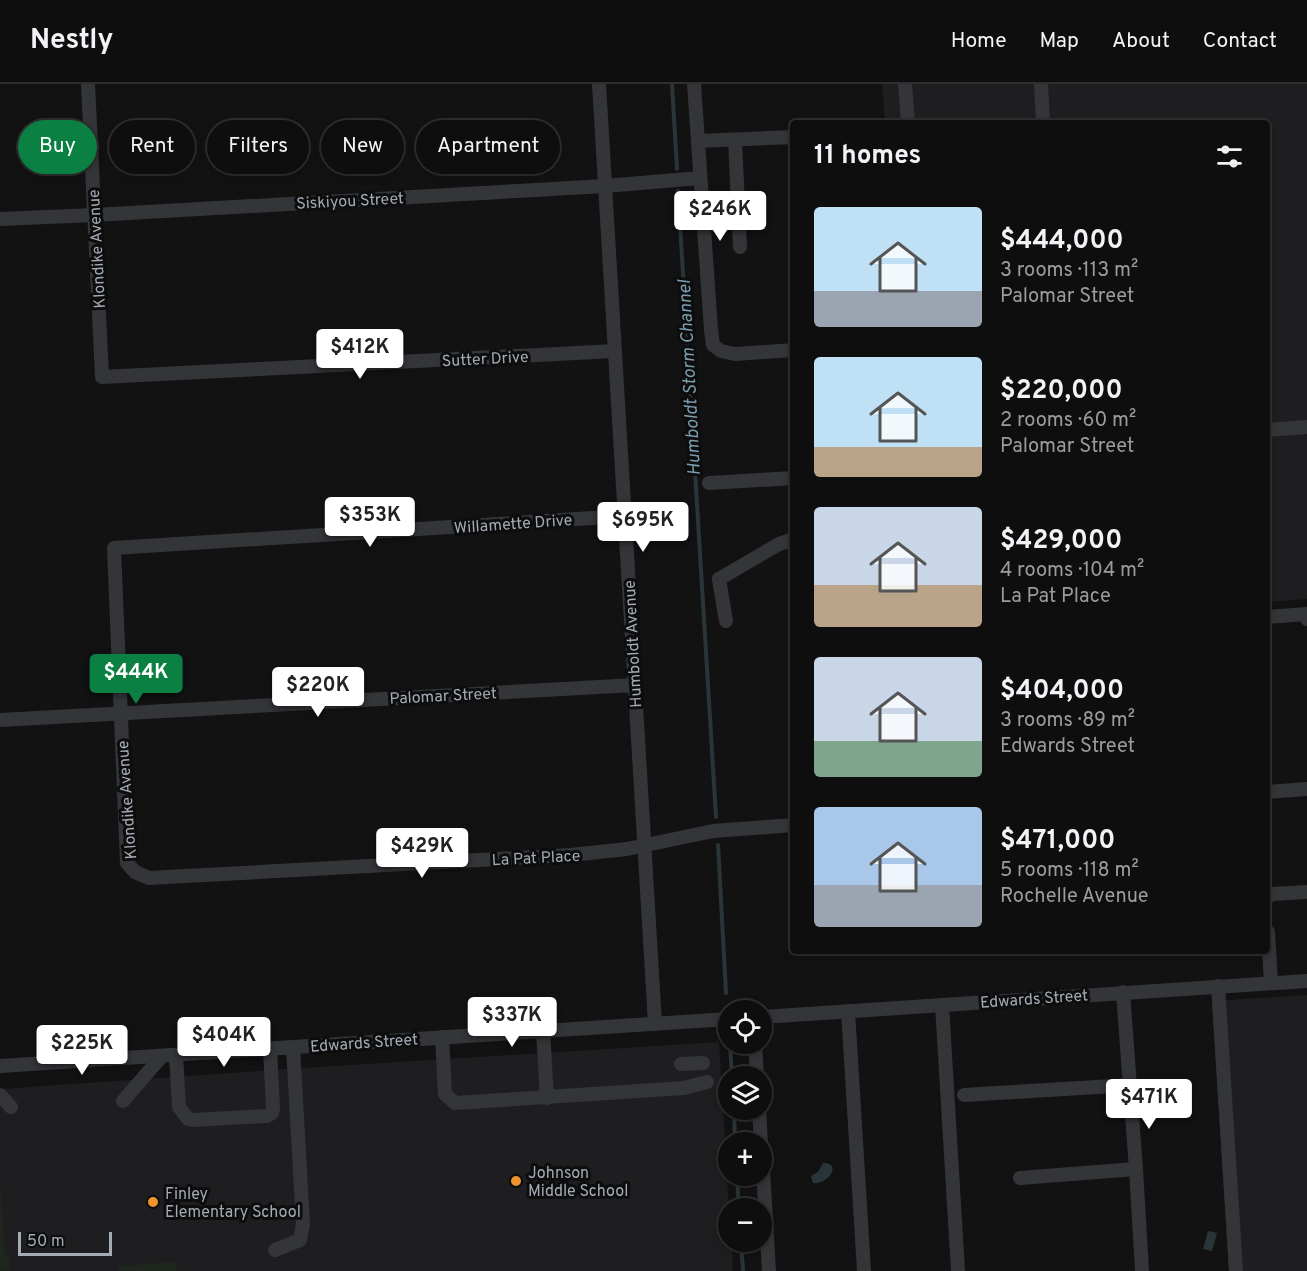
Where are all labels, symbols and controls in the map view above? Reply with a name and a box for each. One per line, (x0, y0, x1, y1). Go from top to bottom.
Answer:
text: Nestly (30, 23, 113, 59)
text: Home (951, 28, 1007, 55)
text: Map (1040, 28, 1079, 55)
text: About (1112, 28, 1170, 55)
text: Contact (1203, 28, 1277, 55)
chip: Buy (18, 120, 97, 174)
chip: Rent (109, 120, 195, 174)
chip: Filters (207, 120, 309, 174)
chip: New (321, 120, 404, 174)
chip: Apartment (416, 120, 560, 174)
text: 11 homes (814, 140, 921, 173)
icon: filters (1213, 140, 1246, 173)
street label: Klondike Avenue (85, 189, 111, 309)
street label: Siskiyou Street (296, 189, 404, 215)
pin: $246K (678, 191, 762, 242)
text: $246K (688, 197, 752, 223)
text: $444,000 (1000, 225, 1124, 258)
icon: home (862, 231, 934, 303)
text: 3 rooms · 113 m² (1000, 258, 1138, 284)
water label: Humboldt Storm Channel (674, 278, 707, 476)
text: Palomar Street (1000, 284, 1134, 310)
pin: $412K (318, 329, 402, 380)
text: $412K (330, 335, 390, 361)
street label: Sutter Drive (441, 348, 529, 372)
text: $220,000 (1000, 375, 1123, 408)
icon: home (862, 381, 934, 453)
text: 2 rooms · 60 m² (1000, 408, 1136, 434)
text: Palomar Street (1000, 434, 1134, 460)
pin: $353K (328, 497, 412, 548)
pin: $695K (601, 502, 685, 553)
text: $353K (339, 503, 401, 529)
text: $695K (611, 508, 675, 534)
street label: Willamette Drive (453, 511, 573, 539)
text: $429,000 (1000, 525, 1122, 558)
icon: home (862, 531, 934, 603)
text: 4 rooms · 104 m² (1000, 558, 1144, 584)
street label: Humboldt Avenue (621, 580, 647, 708)
text: La Pat Place (1000, 584, 1111, 610)
pin: $444K (94, 654, 178, 705)
text: $444K (104, 660, 168, 686)
pin: $220K (276, 667, 360, 718)
text: $220K (286, 673, 350, 699)
text: $404,000 (1000, 675, 1124, 708)
icon: home (862, 681, 934, 753)
street label: Palomar Street (389, 684, 497, 710)
text: 3 rooms · 89 m² (1000, 708, 1135, 734)
text: Edwards Street (1000, 734, 1135, 760)
street label: Klondike Avenue (114, 740, 142, 860)
text: $471,000 (1000, 825, 1115, 858)
pin: $429K (380, 828, 464, 879)
icon: home (862, 831, 934, 903)
text: $429K (390, 834, 454, 860)
street label: La Pat Place (491, 847, 581, 871)
text: 5 rooms · 118 m² (1000, 858, 1139, 884)
text: Rochelle Avenue (1000, 884, 1149, 910)
street label: Edwards Street (980, 986, 1089, 1014)
pin: $337K (470, 997, 554, 1048)
map controls (718, 1000, 772, 1252)
button: locate (718, 1000, 772, 1054)
text: $337K (482, 1003, 542, 1029)
pin: $404K (182, 1017, 266, 1068)
text: $404K (191, 1023, 257, 1049)
pin: $225K (40, 1025, 124, 1076)
street label: Edwards Street (310, 1030, 419, 1058)
text: $225K (51, 1031, 113, 1057)
button: layers (718, 1066, 772, 1120)
pin: $471K (1107, 1079, 1191, 1130)
text: $471K (1120, 1085, 1178, 1111)
button: + (718, 1132, 772, 1186)
place label: Johnson Middle School (528, 1164, 628, 1202)
marker: Johnson Middle School (509, 1174, 523, 1188)
place label: Finley Elementary School (165, 1185, 301, 1223)
marker: Finley Elementary School (146, 1195, 160, 1209)
button: − (718, 1198, 772, 1252)
scale bar (18, 1229, 112, 1256)
text: 50 m (27, 1232, 65, 1252)

